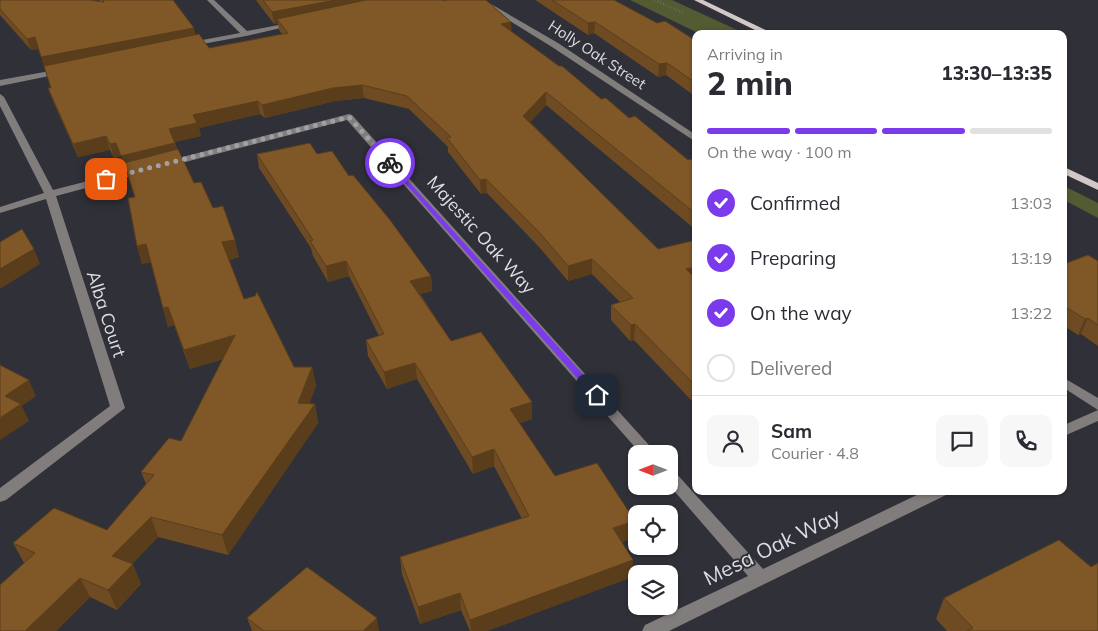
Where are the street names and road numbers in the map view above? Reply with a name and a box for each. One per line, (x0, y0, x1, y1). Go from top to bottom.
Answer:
street label: Holly Oak Street (545, 16, 650, 93)
street label: Majestic Oak Way (422, 171, 541, 299)
street label: Alba Court (82, 268, 131, 360)
street label: Mesa Oak Way (699, 502, 844, 590)

